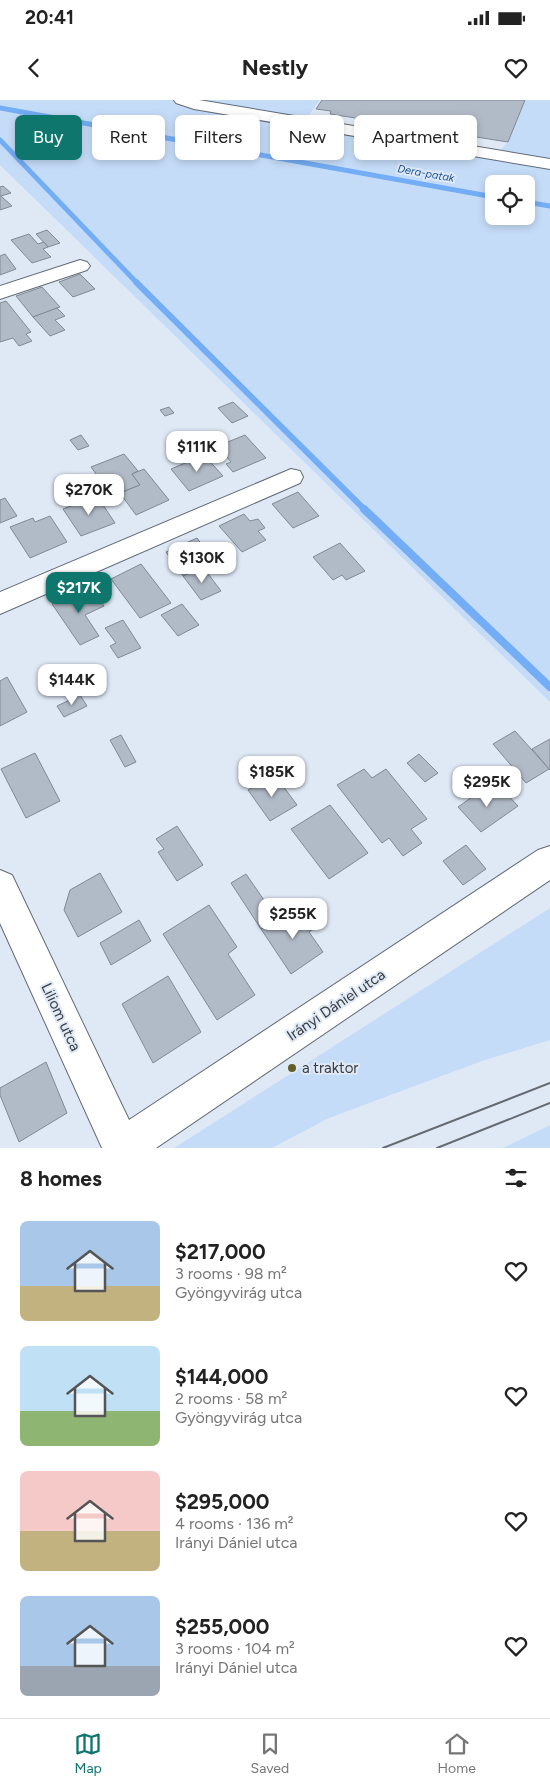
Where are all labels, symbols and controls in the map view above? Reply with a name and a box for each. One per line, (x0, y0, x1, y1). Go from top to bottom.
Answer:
text: 20:41 (25, 6, 74, 29)
icon: back (20, 54, 48, 82)
text: Nestly (242, 54, 308, 81)
icon: heart (502, 54, 530, 82)
chip: Buy (15, 115, 82, 160)
chip: Rent (92, 115, 165, 160)
chip: Filters (175, 115, 260, 160)
chip: New (270, 115, 344, 160)
chip: Apartment (354, 115, 477, 160)
water label: Dera-patak (397, 162, 456, 185)
map controls (485, 175, 535, 225)
button: locate (485, 175, 535, 225)
pin: $111K (162, 430, 232, 473)
text: $111K (177, 437, 217, 456)
pin: $270K (54, 474, 124, 516)
text: $270K (65, 480, 113, 499)
pin: $130K (167, 542, 237, 584)
text: $130K (179, 548, 225, 567)
pin: $217K (44, 572, 114, 614)
text: $217K (57, 578, 101, 597)
pin: $144K (37, 664, 107, 706)
text: $144K (49, 670, 95, 689)
pin: $185K (237, 756, 307, 798)
text: $185K (249, 762, 295, 781)
pin: $295K (452, 766, 522, 808)
text: $295K (463, 772, 511, 791)
pin: $255K (258, 898, 328, 940)
text: $255K (269, 904, 317, 923)
street label: Irányi Dániel utca (283, 965, 389, 1045)
street label: Liliom utca (37, 980, 85, 1054)
place label: a traktor (302, 1059, 358, 1077)
marker: a traktor (286, 1062, 298, 1074)
icon: filters (502, 1164, 530, 1192)
text: 8 homes (20, 1166, 102, 1191)
text: $217,000 (175, 1239, 266, 1264)
icon: home (60, 1241, 120, 1301)
icon: heart (502, 1257, 530, 1285)
text: 3 rooms · 98 m² (175, 1264, 287, 1283)
text: Gyöngyvirág utca (175, 1283, 302, 1302)
text: $144,000 (175, 1364, 268, 1389)
icon: home (60, 1366, 120, 1426)
icon: heart (502, 1382, 530, 1410)
text: 2 rooms · 58 m² (175, 1389, 287, 1408)
text: Gyöngyvirág utca (175, 1408, 302, 1427)
text: $295,000 (175, 1489, 269, 1514)
icon: home (60, 1491, 120, 1551)
icon: heart (502, 1507, 530, 1535)
text: 4 rooms · 136 m² (175, 1514, 294, 1533)
text: Irányi Dániel utca (175, 1533, 298, 1552)
text: $255,000 (175, 1614, 269, 1639)
icon: home (60, 1616, 120, 1676)
icon: heart (502, 1632, 530, 1660)
text: 3 rooms · 104 m² (175, 1639, 295, 1658)
text: Irányi Dániel utca (175, 1658, 298, 1677)
tab: Map (74, 1730, 102, 1777)
tab: Saved (251, 1730, 289, 1777)
tab: Home (438, 1730, 476, 1777)

